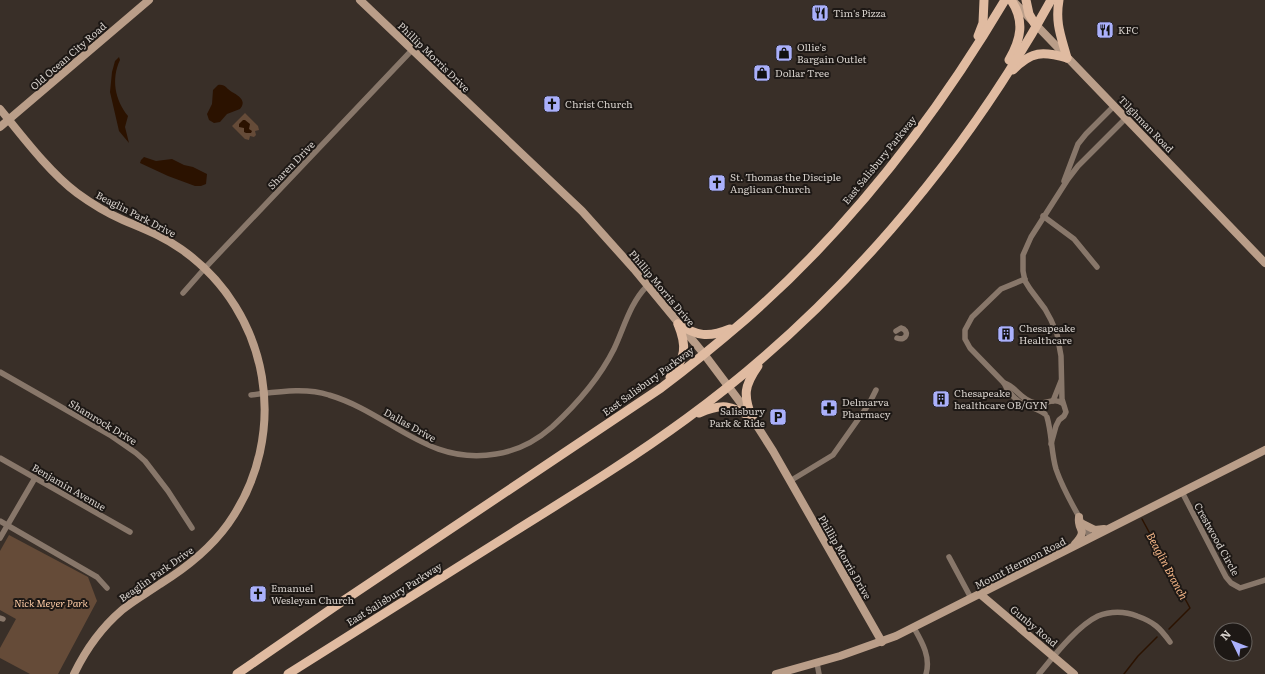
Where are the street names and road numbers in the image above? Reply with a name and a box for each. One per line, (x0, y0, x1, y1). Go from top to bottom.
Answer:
street label: Old Ocean City Road (26, 18, 109, 93)
street label: Phillip Morris Drive (395, 18, 474, 95)
street label: Tilghman Road (1115, 92, 1177, 155)
street label: East Salisbury Parkway (838, 112, 919, 207)
street label: Sharen Drive (264, 137, 318, 192)
street label: Beaglin Park Drive (94, 187, 179, 240)
street label: Phillip Morris Drive (626, 246, 699, 329)
street label: East Salisbury Parkway (599, 342, 697, 419)
street label: Shamrock Drive (66, 395, 140, 448)
street label: Dallas Drive (381, 404, 439, 445)
street label: Benjamin Avenue (29, 459, 109, 514)
street label: Crestwood Circle (1191, 499, 1244, 578)
street label: Phillip Morris Drive (815, 512, 876, 602)
street label: Mount Hermon Road (971, 533, 1068, 592)
street label: Beaglin Park Drive (115, 542, 196, 605)
street label: East Salisbury Parkway (343, 558, 445, 629)
street label: Gunby Road (1007, 601, 1061, 650)

